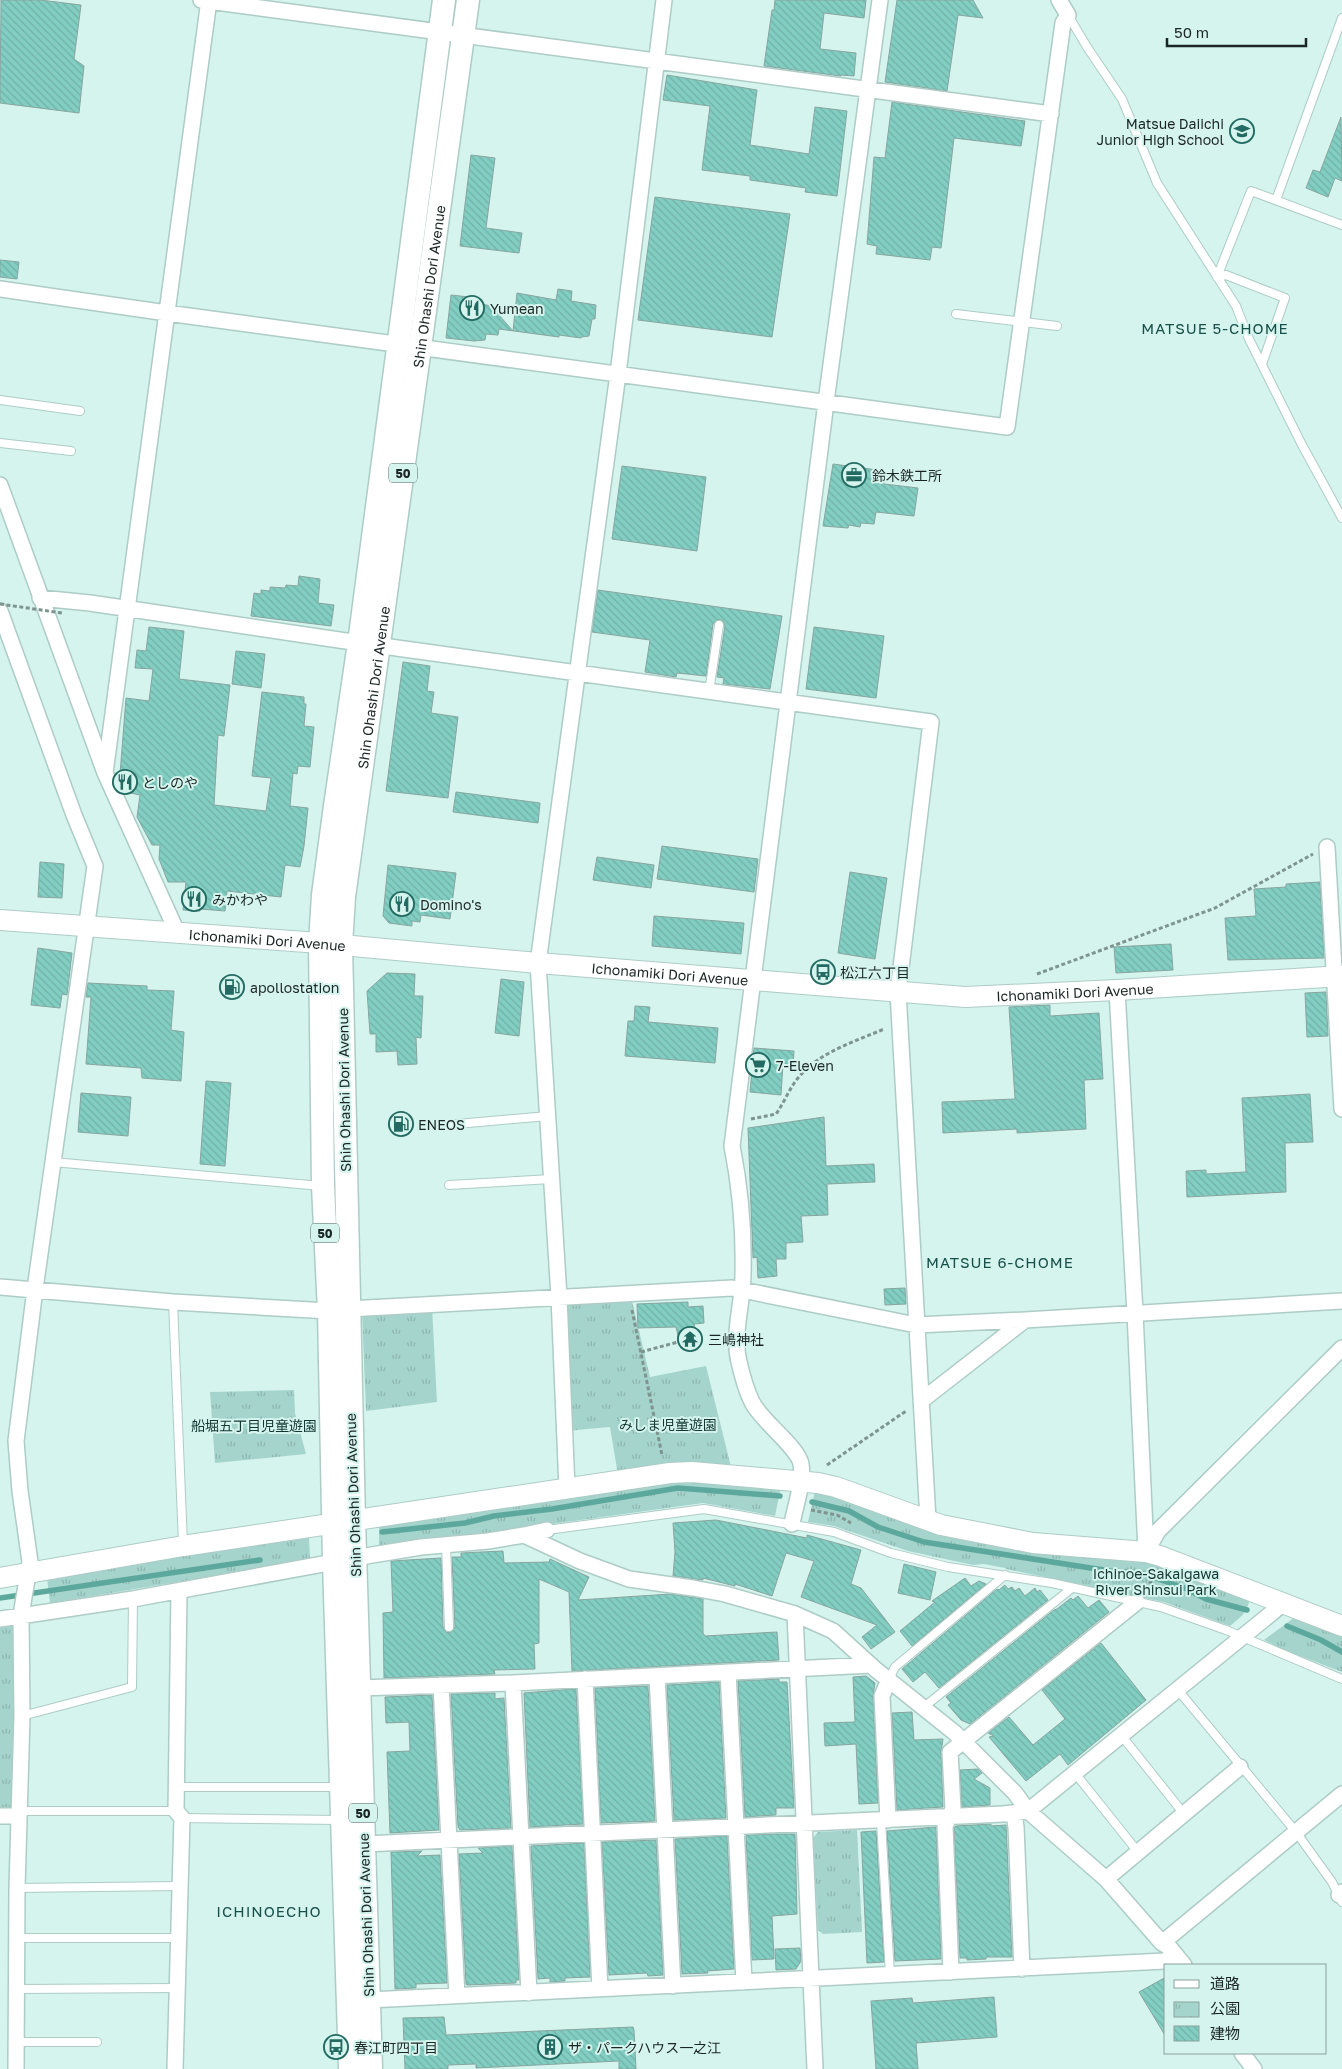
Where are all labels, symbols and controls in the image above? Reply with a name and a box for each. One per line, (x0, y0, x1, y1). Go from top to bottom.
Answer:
scale bar (1167, 15, 1306, 47)
text: 50 m (1174, 23, 1209, 41)
place label: Matsue Daiichi Junior High School (1096, 115, 1224, 148)
school or university icon: Matsue Daiichi Junior High School (1229, 118, 1255, 144)
street label: Shin Ohashi Dori Avenue (409, 204, 448, 369)
restaurant icon: Yumean (459, 295, 485, 321)
place label: Yumean (490, 300, 544, 317)
district label: MATSUE 5-CHOME (1141, 319, 1289, 337)
office icon: 鈴木鉄工所 (841, 462, 867, 488)
road number: 50 (389, 463, 417, 482)
place label: 鈴木鉄工所 (872, 467, 942, 484)
street label: Shin Ohashi Dori Avenue (353, 605, 393, 770)
restaurant icon: としのや (112, 769, 138, 795)
place label: としのや (142, 774, 198, 791)
restaurant icon: みかわや (181, 886, 207, 912)
place label: みかわや (212, 891, 268, 908)
restaurant icon: Domino's (389, 891, 415, 917)
place label: Domino's (420, 896, 482, 913)
street label: Ichonamiki Dori Avenue (188, 925, 347, 954)
street label: Ichonamiki Dori Avenue (591, 959, 749, 988)
bus stop icon: 松江六丁目 (810, 959, 836, 985)
place label: 松江六丁目 (840, 964, 910, 981)
fuel station icon: apollostation (219, 974, 245, 1000)
place label: apollostation (250, 979, 339, 996)
street label: Ichonamiki Dori Avenue (996, 979, 1154, 1004)
street label: Shin Ohashi Dori Avenue (334, 1008, 354, 1172)
supermarket icon: 7-Eleven (745, 1052, 771, 1078)
place label: 7-Eleven (776, 1057, 834, 1074)
fuel station icon: ENEOS (388, 1111, 414, 1137)
place label: ENEOS (418, 1116, 465, 1133)
road number: 50 (311, 1224, 339, 1242)
district label: MATSUE 6-CHOME (926, 1253, 1074, 1271)
temple icon: 三嶋神社 (677, 1326, 703, 1352)
place label: 三嶋神社 (708, 1331, 764, 1348)
street label: Shin Ohashi Dori Avenue (342, 1413, 364, 1577)
park label: みしま児童遊園 (619, 1416, 717, 1433)
park label: 船堀五丁目児童遊園 (191, 1417, 317, 1434)
park label: Ichinoe-Sakaigawa River Shinsui Park (1093, 1565, 1219, 1598)
road number: 50 (349, 1804, 377, 1822)
street label: Shin Ohashi Dori Avenue (355, 1833, 377, 1997)
district label: ICHINOECHO (216, 1902, 322, 1920)
legend (1164, 1964, 1327, 2054)
text: 道路 (1210, 1974, 1240, 1992)
text: 公園 (1210, 1999, 1240, 2017)
text: 建物 (1210, 2024, 1240, 2042)
bus stop icon: 春江町四丁目 (323, 2034, 349, 2060)
building icon: ザ・パークハウス一之江 (537, 2034, 563, 2060)
place label: 春江町四丁目 (354, 2039, 438, 2056)
place label: ザ・パークハウス一之江 (568, 2039, 721, 2056)

